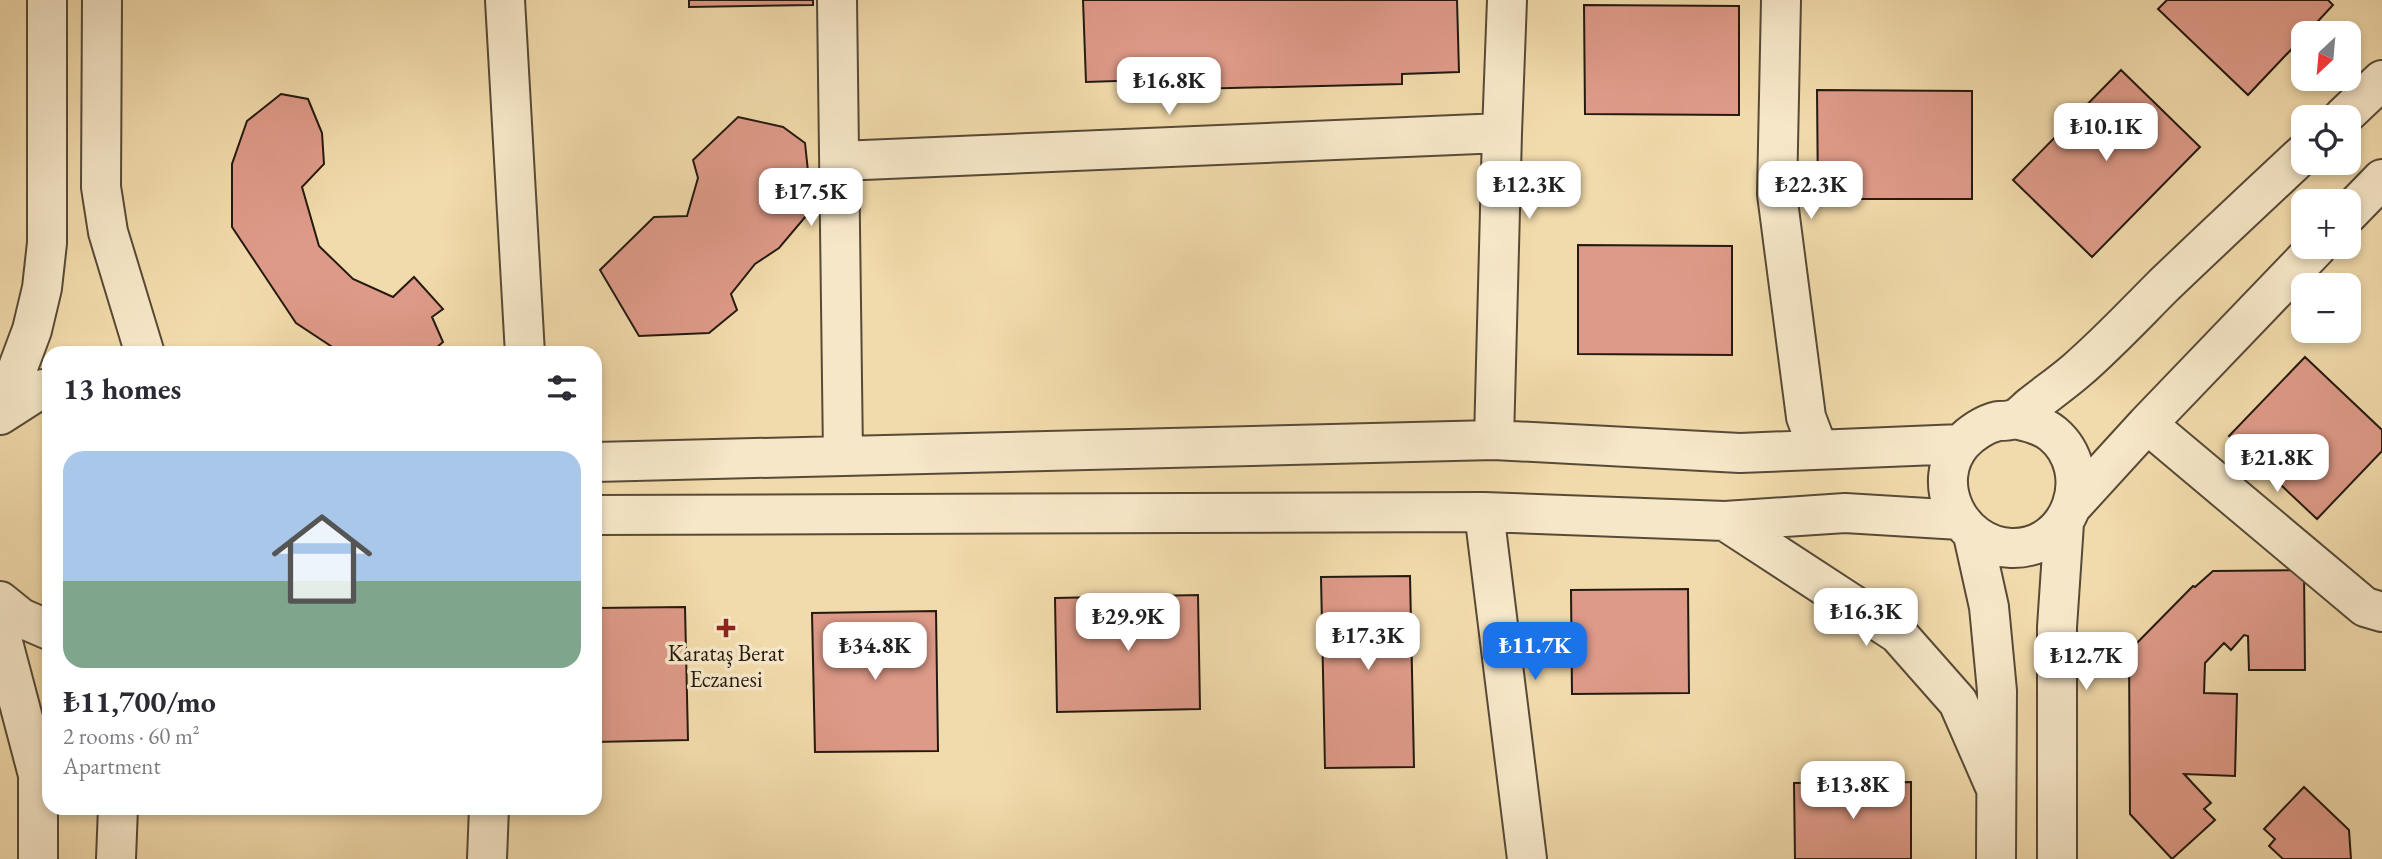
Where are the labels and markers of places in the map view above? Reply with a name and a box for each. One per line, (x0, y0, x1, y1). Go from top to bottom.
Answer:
pin: ₺16.8K (1112, 58, 1226, 117)
pin: ₺10.1K (2049, 104, 2163, 163)
pin: ₺12.3K (1472, 162, 1586, 221)
pin: ₺22.3K (1754, 162, 1868, 221)
pin: ₺17.5K (754, 168, 868, 228)
pin: ₺21.8K (2220, 434, 2334, 494)
pin: ₺16.3K (1809, 588, 1923, 648)
pin: ₺29.9K (1071, 594, 1185, 653)
pin: ₺17.3K (1311, 612, 1425, 672)
marker: Karataş Berat Eczanesi (718, 620, 734, 636)
pin: ₺34.8K (818, 622, 932, 682)
pin: ₺11.7K (1478, 622, 1592, 682)
pin: ₺12.7K (2029, 632, 2143, 692)
place label: Karataş Berat Eczanesi (668, 638, 785, 694)
pin: ₺13.8K (1796, 762, 1910, 821)

